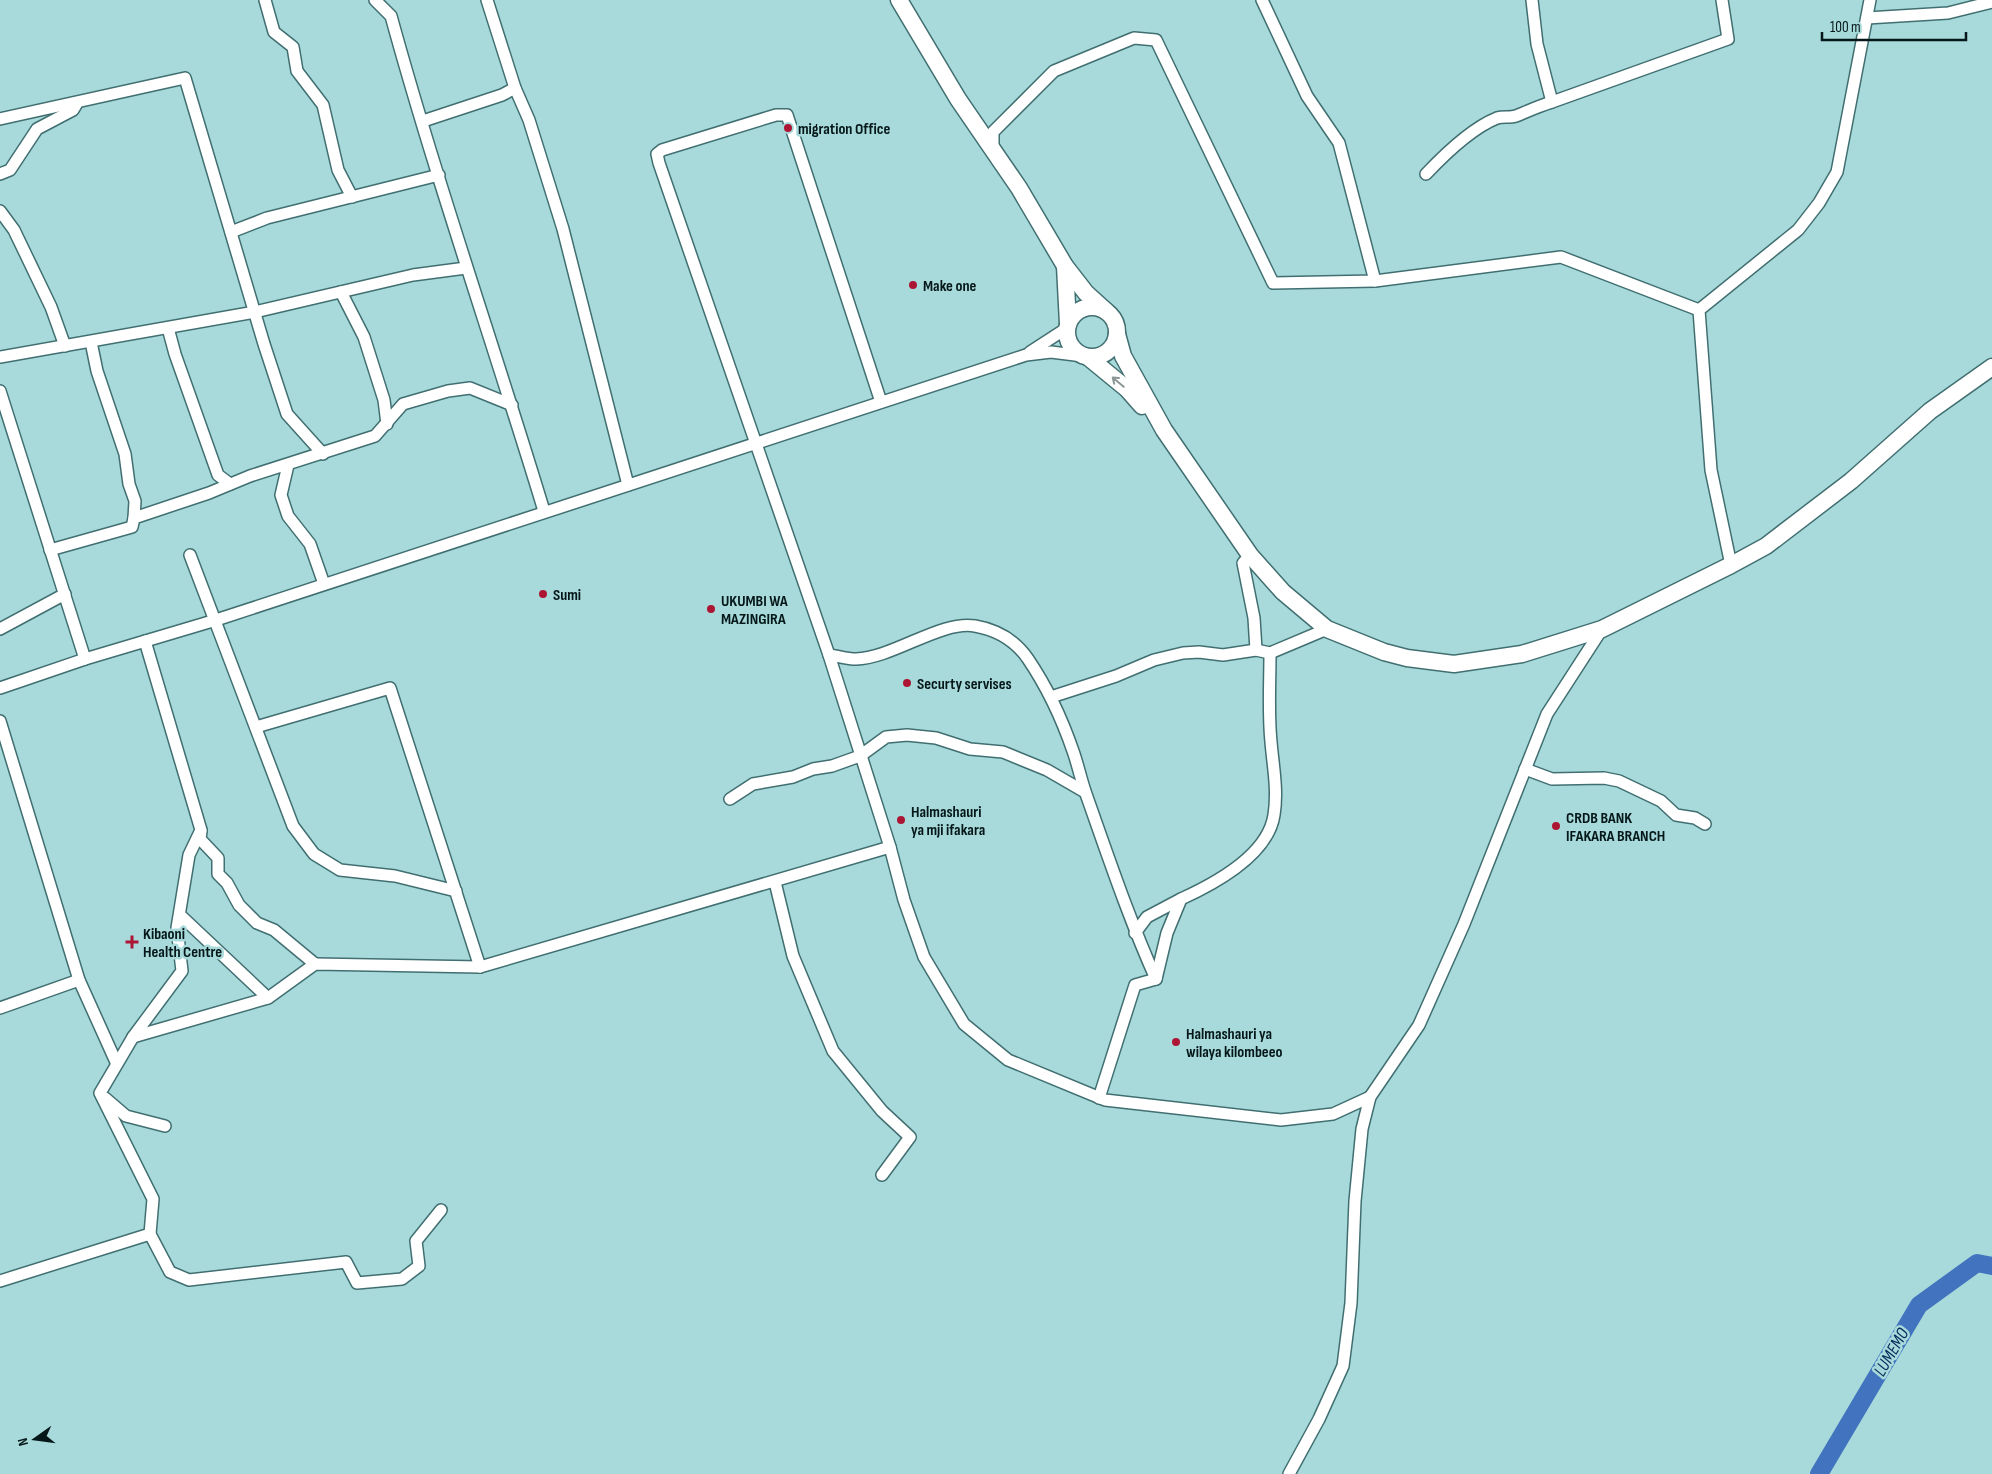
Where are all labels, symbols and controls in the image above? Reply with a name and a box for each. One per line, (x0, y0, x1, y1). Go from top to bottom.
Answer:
scale bar (1822, 10, 1966, 42)
text: 100 m (1830, 18, 1861, 37)
place label: migration Office (798, 120, 890, 139)
marker: migration Office (782, 122, 794, 134)
place label: Make one (923, 277, 977, 296)
marker: Make one (907, 279, 919, 291)
one-way arrow (1112, 377, 1125, 388)
place label: Sumi (553, 586, 581, 605)
marker: Sumi (537, 588, 549, 600)
place label: UKUMBI WA MAZINGIRA (721, 592, 788, 629)
marker: UKUMBI WA MAZINGIRA (705, 603, 717, 615)
place label: Securty servises (917, 675, 1012, 694)
marker: Securty servises (901, 677, 913, 689)
place label: Halmashauri ya mji ifakara (911, 803, 985, 840)
place label: CRDB BANK IFAKARA BRANCH (1566, 809, 1665, 846)
marker: Halmashauri ya mji ifakara (895, 814, 907, 826)
marker: CRDB BANK IFAKARA BRANCH (1550, 820, 1562, 832)
place label: Kibaoni Health Centre (143, 925, 222, 962)
marker: Kibaoni Health Centre (125, 935, 139, 949)
place label: Halmashauri ya wilaya kilombeeo (1186, 1025, 1283, 1062)
marker: Halmashauri ya wilaya kilombeeo (1170, 1036, 1182, 1048)
water label: LUMEMO (1869, 1324, 1914, 1380)
north arrow (10, 1414, 60, 1464)
text: N (14, 1436, 32, 1448)

